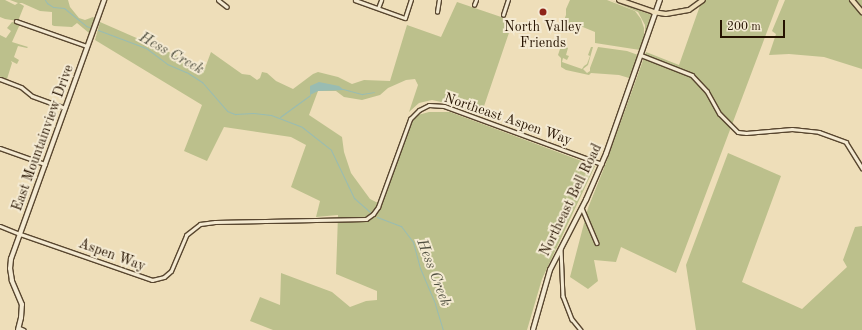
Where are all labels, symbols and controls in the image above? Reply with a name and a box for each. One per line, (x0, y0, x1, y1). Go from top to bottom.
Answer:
marker: North Valley Friends (538, 7, 548, 17)
scale bar (722, 12, 787, 38)
place label: North Valley Friends (504, 19, 582, 52)
text: 200 m (727, 21, 761, 33)
water label: Hess Creek (136, 29, 206, 79)
street label: East Mountainview Drive (9, 63, 77, 213)
street label: Northeast Aspen Way (442, 89, 574, 149)
street label: Northeast Bell Road (536, 141, 606, 259)
street label: Aspen Way (76, 235, 148, 275)
water label: Hess Creek (412, 237, 454, 309)

